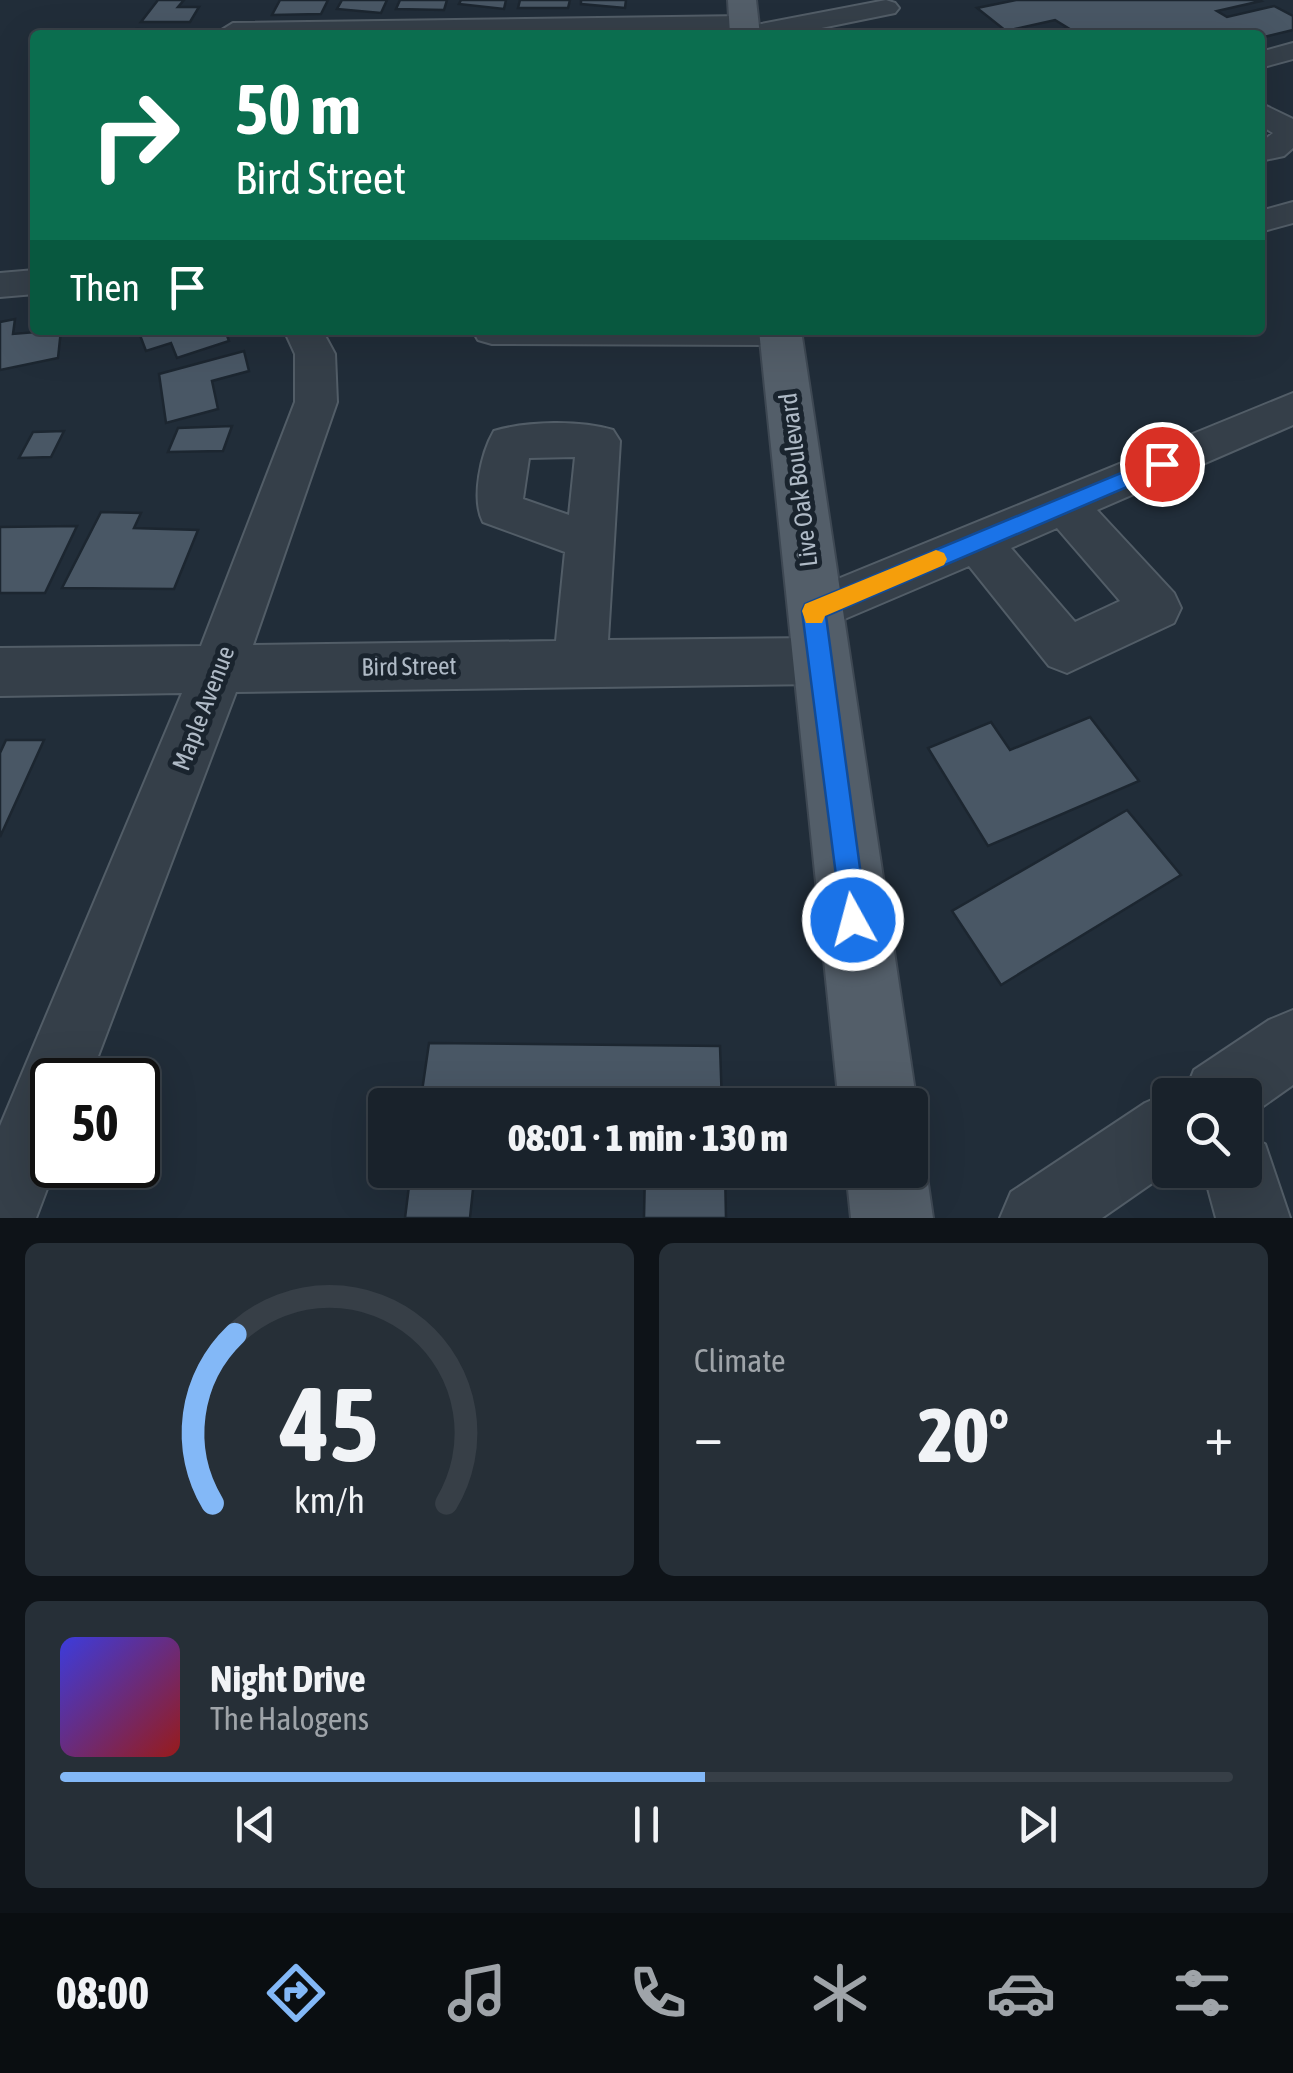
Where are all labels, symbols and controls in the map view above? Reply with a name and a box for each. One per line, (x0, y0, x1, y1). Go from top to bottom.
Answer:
text: 50 m (235, 69, 361, 149)
icon: right (70, 70, 200, 200)
text: Bird Street (235, 152, 406, 204)
icon: arrive (160, 260, 215, 315)
text: Then (70, 266, 140, 309)
street label: Live Oak Boulevard (773, 391, 823, 569)
pin (1120, 422, 1205, 507)
icon: arrive (1135, 437, 1190, 492)
street label: Maple Avenue (167, 642, 239, 774)
street label: Bird Street (361, 651, 457, 681)
position arrow (801, 868, 905, 972)
speed limit sign: 50 (30, 1058, 160, 1188)
map controls (1152, 1078, 1262, 1188)
button: search (1152, 1078, 1262, 1188)
text: 08:01 · 1 min · 130 m (508, 1116, 788, 1159)
text: Climate (694, 1342, 786, 1379)
text: 45 (280, 1364, 378, 1483)
text: 20° (918, 1392, 1009, 1478)
text: − (694, 1404, 723, 1467)
text: + (1204, 1404, 1233, 1467)
text: km/h (294, 1480, 365, 1521)
text: Night Drive (210, 1657, 366, 1700)
text: The Halogens (210, 1700, 369, 1737)
icon: previous (228, 1797, 283, 1852)
icon: pause (619, 1797, 674, 1852)
icon: next (1010, 1797, 1065, 1852)
icon: directions (261, 1958, 331, 2028)
icon: music (442, 1958, 512, 2028)
icon: phone (623, 1958, 693, 2028)
icon: climate (805, 1958, 875, 2028)
icon: car (986, 1958, 1056, 2028)
icon: filters (1167, 1958, 1237, 2028)
text: 08:00 (56, 1967, 149, 2019)

